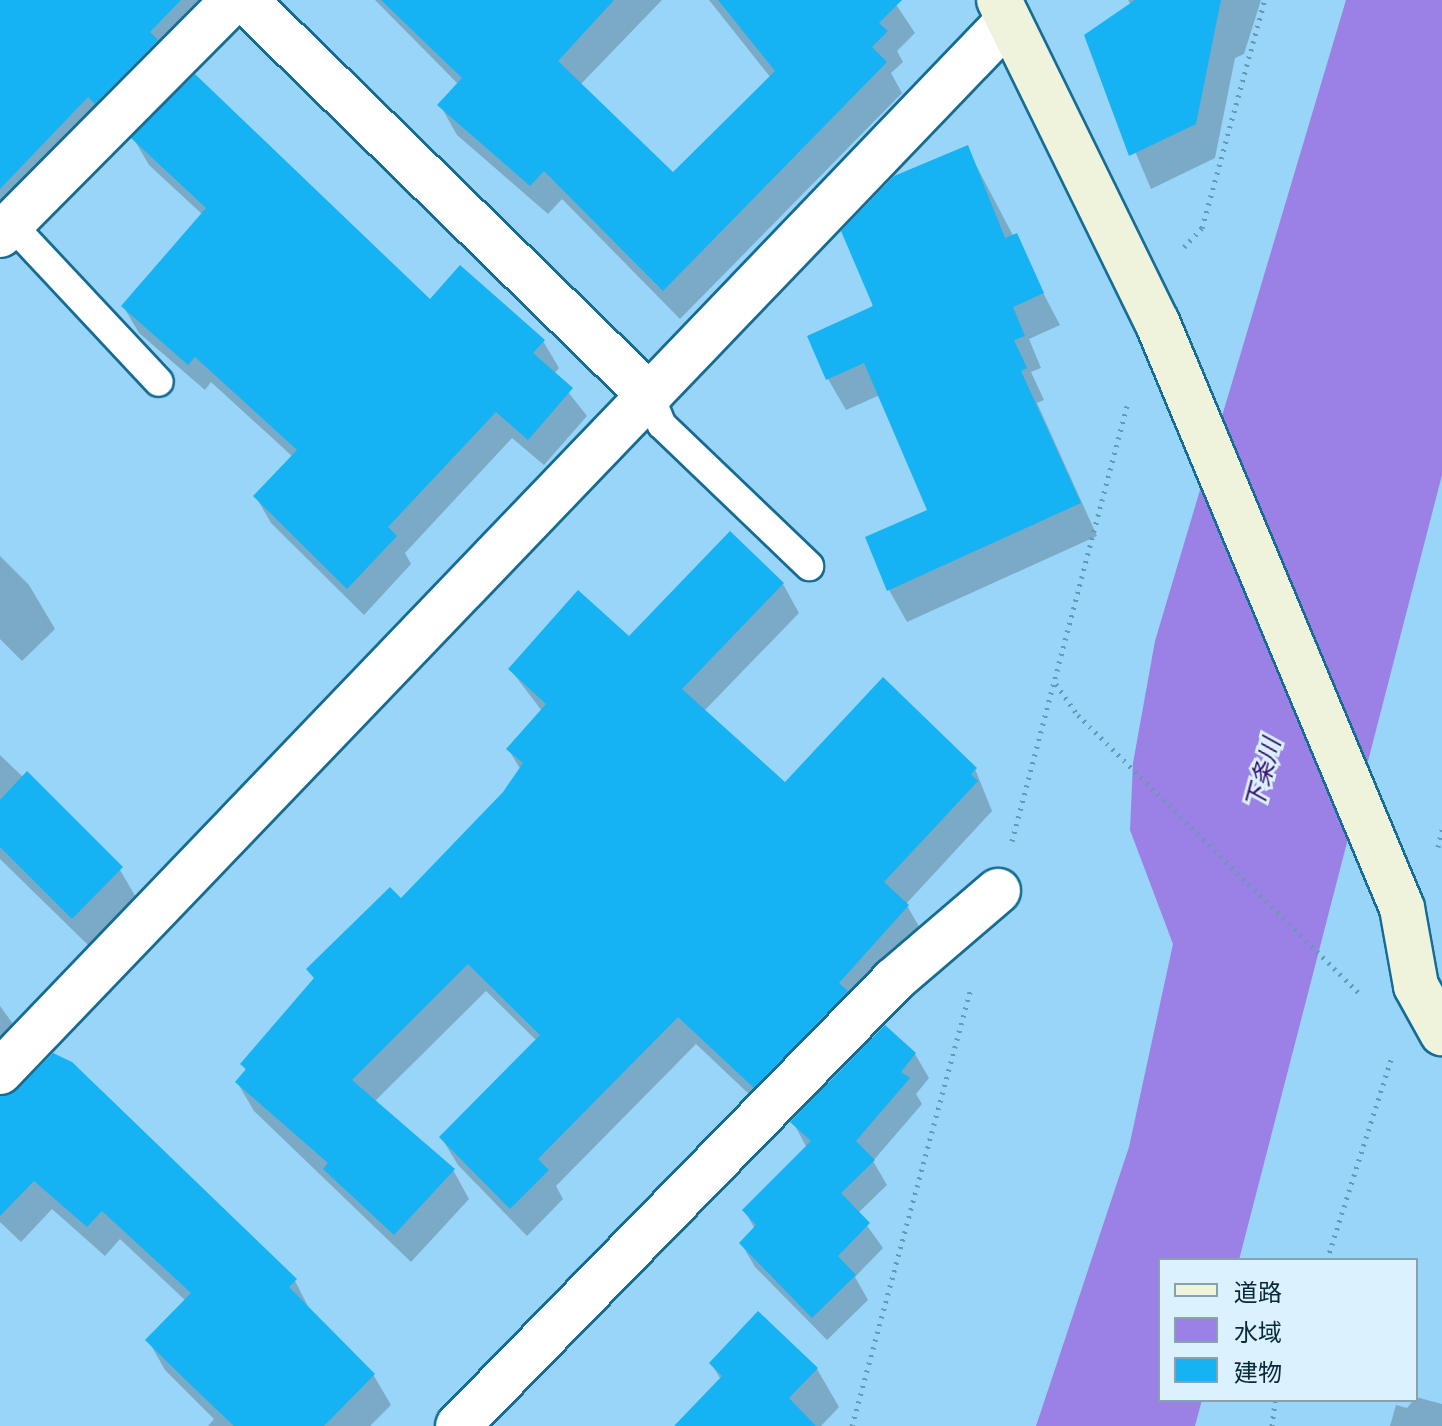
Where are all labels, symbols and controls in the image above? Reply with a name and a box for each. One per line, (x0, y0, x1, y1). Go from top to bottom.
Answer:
water label: 下条川 (1241, 735, 1287, 813)
legend (1158, 1258, 1418, 1402)
text: 道路 (1234, 1279, 1282, 1307)
text: 水域 (1234, 1319, 1282, 1347)
text: 建物 (1234, 1359, 1282, 1387)

